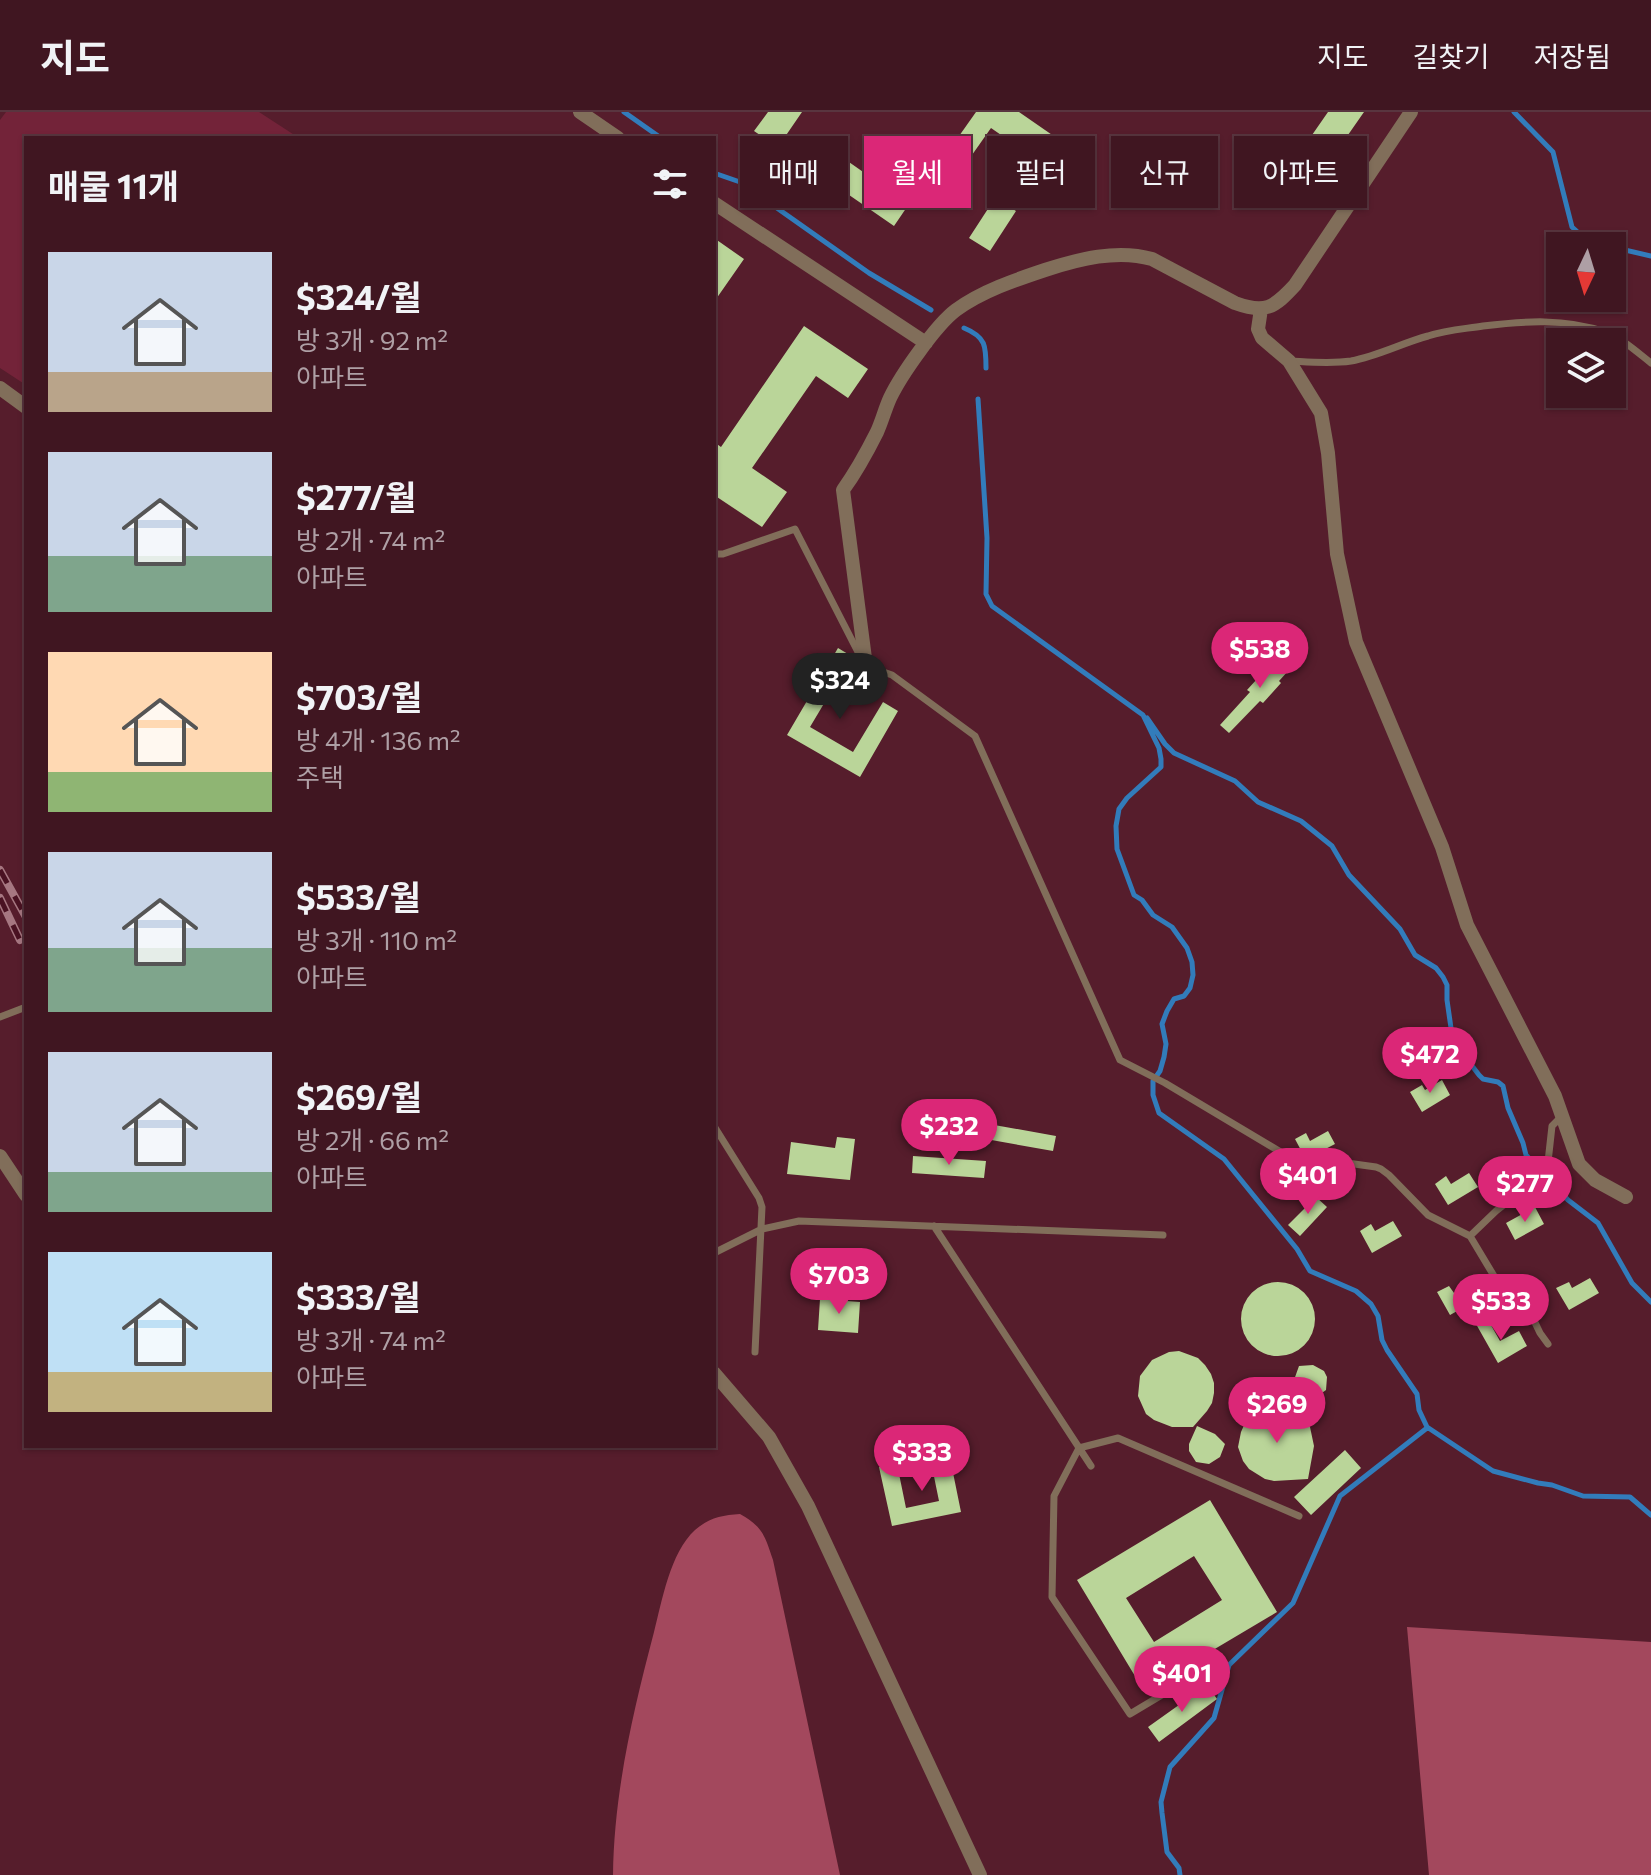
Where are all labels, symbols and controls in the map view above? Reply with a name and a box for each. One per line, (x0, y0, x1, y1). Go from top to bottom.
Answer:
text: 지도 (40, 33, 110, 80)
text: 지도 (1317, 39, 1368, 73)
text: 길찾기 (1412, 39, 1490, 73)
text: 저장됨 (1534, 39, 1611, 73)
chip: 매매 (740, 136, 848, 208)
chip: 월세 (864, 136, 971, 208)
chip: 필터 (987, 136, 1095, 208)
chip: 신규 (1111, 136, 1218, 208)
chip: 아파트 (1234, 136, 1367, 208)
icon: filters (648, 162, 692, 206)
text: 매물 11개 (48, 164, 179, 206)
north arrow (1546, 232, 1626, 312)
map controls (1546, 232, 1626, 408)
text: $324/월 (296, 275, 422, 317)
icon: home (112, 284, 208, 380)
text: 방 3개 · 92 m² (296, 324, 448, 355)
button: layers (1546, 328, 1626, 408)
text: 아파트 (296, 361, 368, 392)
text: $277/월 (296, 475, 416, 517)
icon: home (112, 484, 208, 580)
text: 방 2개 · 74 m² (296, 524, 445, 555)
text: 아파트 (296, 561, 368, 592)
pin: $538 (1213, 622, 1307, 690)
text: $538 (1229, 632, 1291, 663)
pin: $324 (793, 653, 887, 721)
text: $324 (810, 663, 870, 694)
text: $703/월 (296, 675, 422, 717)
icon: home (112, 684, 208, 780)
text: 방 4개 · 136 m² (296, 724, 460, 755)
text: 주택 (296, 761, 344, 792)
text: $533/월 (296, 875, 421, 917)
icon: home (112, 884, 208, 980)
text: 방 3개 · 110 m² (296, 924, 457, 955)
text: 아파트 (296, 961, 368, 992)
pin: $472 (1383, 1027, 1477, 1095)
text: $472 (1400, 1037, 1460, 1068)
text: $269/월 (296, 1075, 422, 1117)
icon: home (112, 1084, 208, 1180)
pin: $232 (902, 1099, 996, 1167)
text: $232 (919, 1109, 979, 1140)
text: 방 2개 · 66 m² (296, 1124, 449, 1155)
pin: $401 (1261, 1148, 1355, 1216)
pin: $277 (1478, 1156, 1572, 1224)
text: $401 (1278, 1158, 1338, 1189)
text: 아파트 (296, 1161, 368, 1192)
text: $277 (1496, 1166, 1554, 1197)
pin: $703 (792, 1248, 886, 1316)
text: $703 (808, 1258, 870, 1289)
pin: $533 (1454, 1274, 1548, 1342)
text: $333/월 (296, 1275, 421, 1317)
icon: home (112, 1284, 208, 1380)
text: $533 (1471, 1284, 1531, 1315)
text: 방 3개 · 74 m² (296, 1324, 446, 1355)
text: 아파트 (296, 1361, 368, 1392)
pin: $269 (1230, 1377, 1324, 1445)
text: $269 (1246, 1387, 1308, 1418)
pin: $333 (875, 1425, 969, 1493)
text: $333 (892, 1435, 952, 1466)
pin: $401 (1135, 1646, 1229, 1714)
text: $401 (1152, 1656, 1212, 1687)

